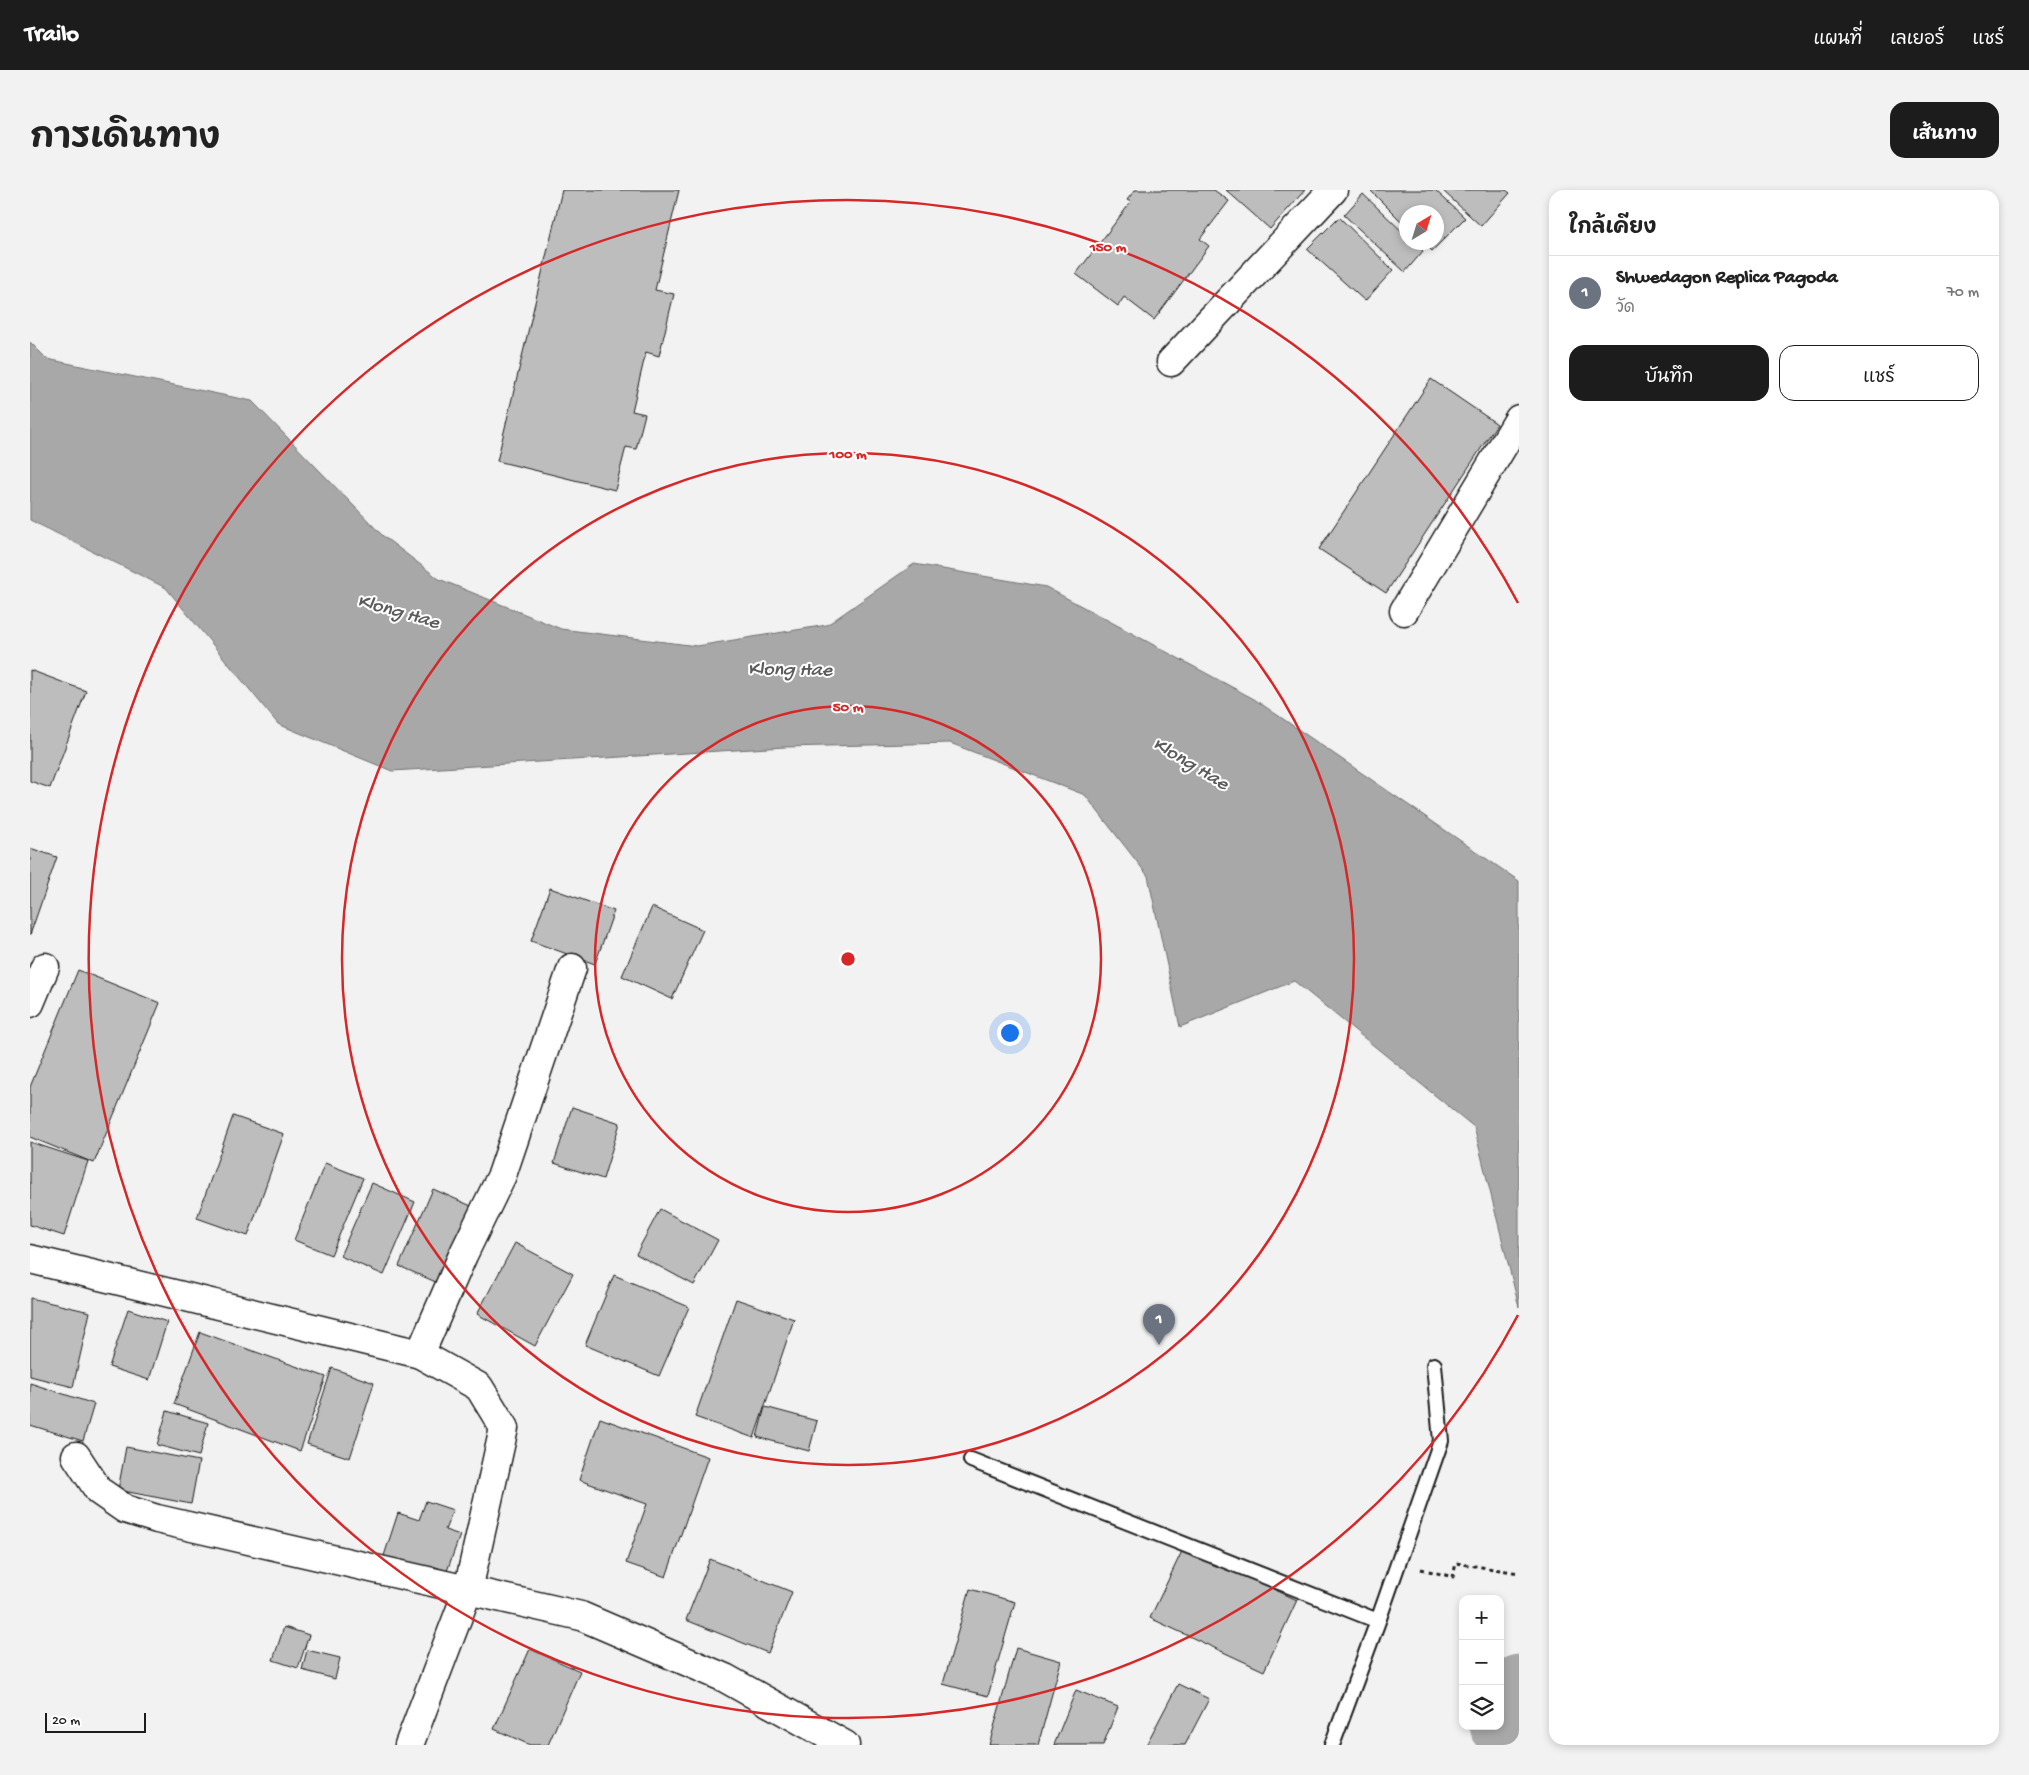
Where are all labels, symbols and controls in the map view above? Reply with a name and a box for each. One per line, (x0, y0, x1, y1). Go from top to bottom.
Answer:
text: Trailo (25, 21, 79, 50)
text: แผนที่ (1814, 30, 1862, 51)
text: เลเยอร์ (1890, 30, 1944, 51)
text: แชร์ (1972, 30, 2004, 51)
button: เส้นทาง (1890, 102, 1999, 158)
text: การเดินทาง (30, 120, 220, 161)
north arrow (1399, 205, 1444, 250)
text: ใกล้เคียง (1569, 217, 1656, 242)
text: 150 m (1089, 239, 1127, 257)
text: Shwedagon Replica Pagoda (1616, 267, 1838, 290)
text: 1 (1582, 284, 1588, 303)
text: 70 m (1946, 284, 1979, 303)
text: วัด (1616, 300, 1635, 319)
button: บันทึก (1569, 345, 1769, 401)
button: แชร์ (1779, 345, 1979, 401)
text: 100 m (828, 446, 867, 464)
water label: Klong Hae (354, 590, 442, 636)
water label: Klong Hae (748, 659, 833, 683)
text: 50 m (833, 699, 864, 717)
water label: Klong Hae (1148, 733, 1233, 797)
centre of rings (839, 950, 857, 968)
your location (997, 1020, 1023, 1046)
pin: 1 (1143, 1304, 1175, 1345)
map controls (1459, 1595, 1504, 1730)
button: + (1459, 1595, 1504, 1640)
button: − (1459, 1640, 1504, 1685)
button: layers (1459, 1685, 1504, 1730)
scale bar (45, 1710, 146, 1733)
text: 20 m (52, 1713, 80, 1730)

